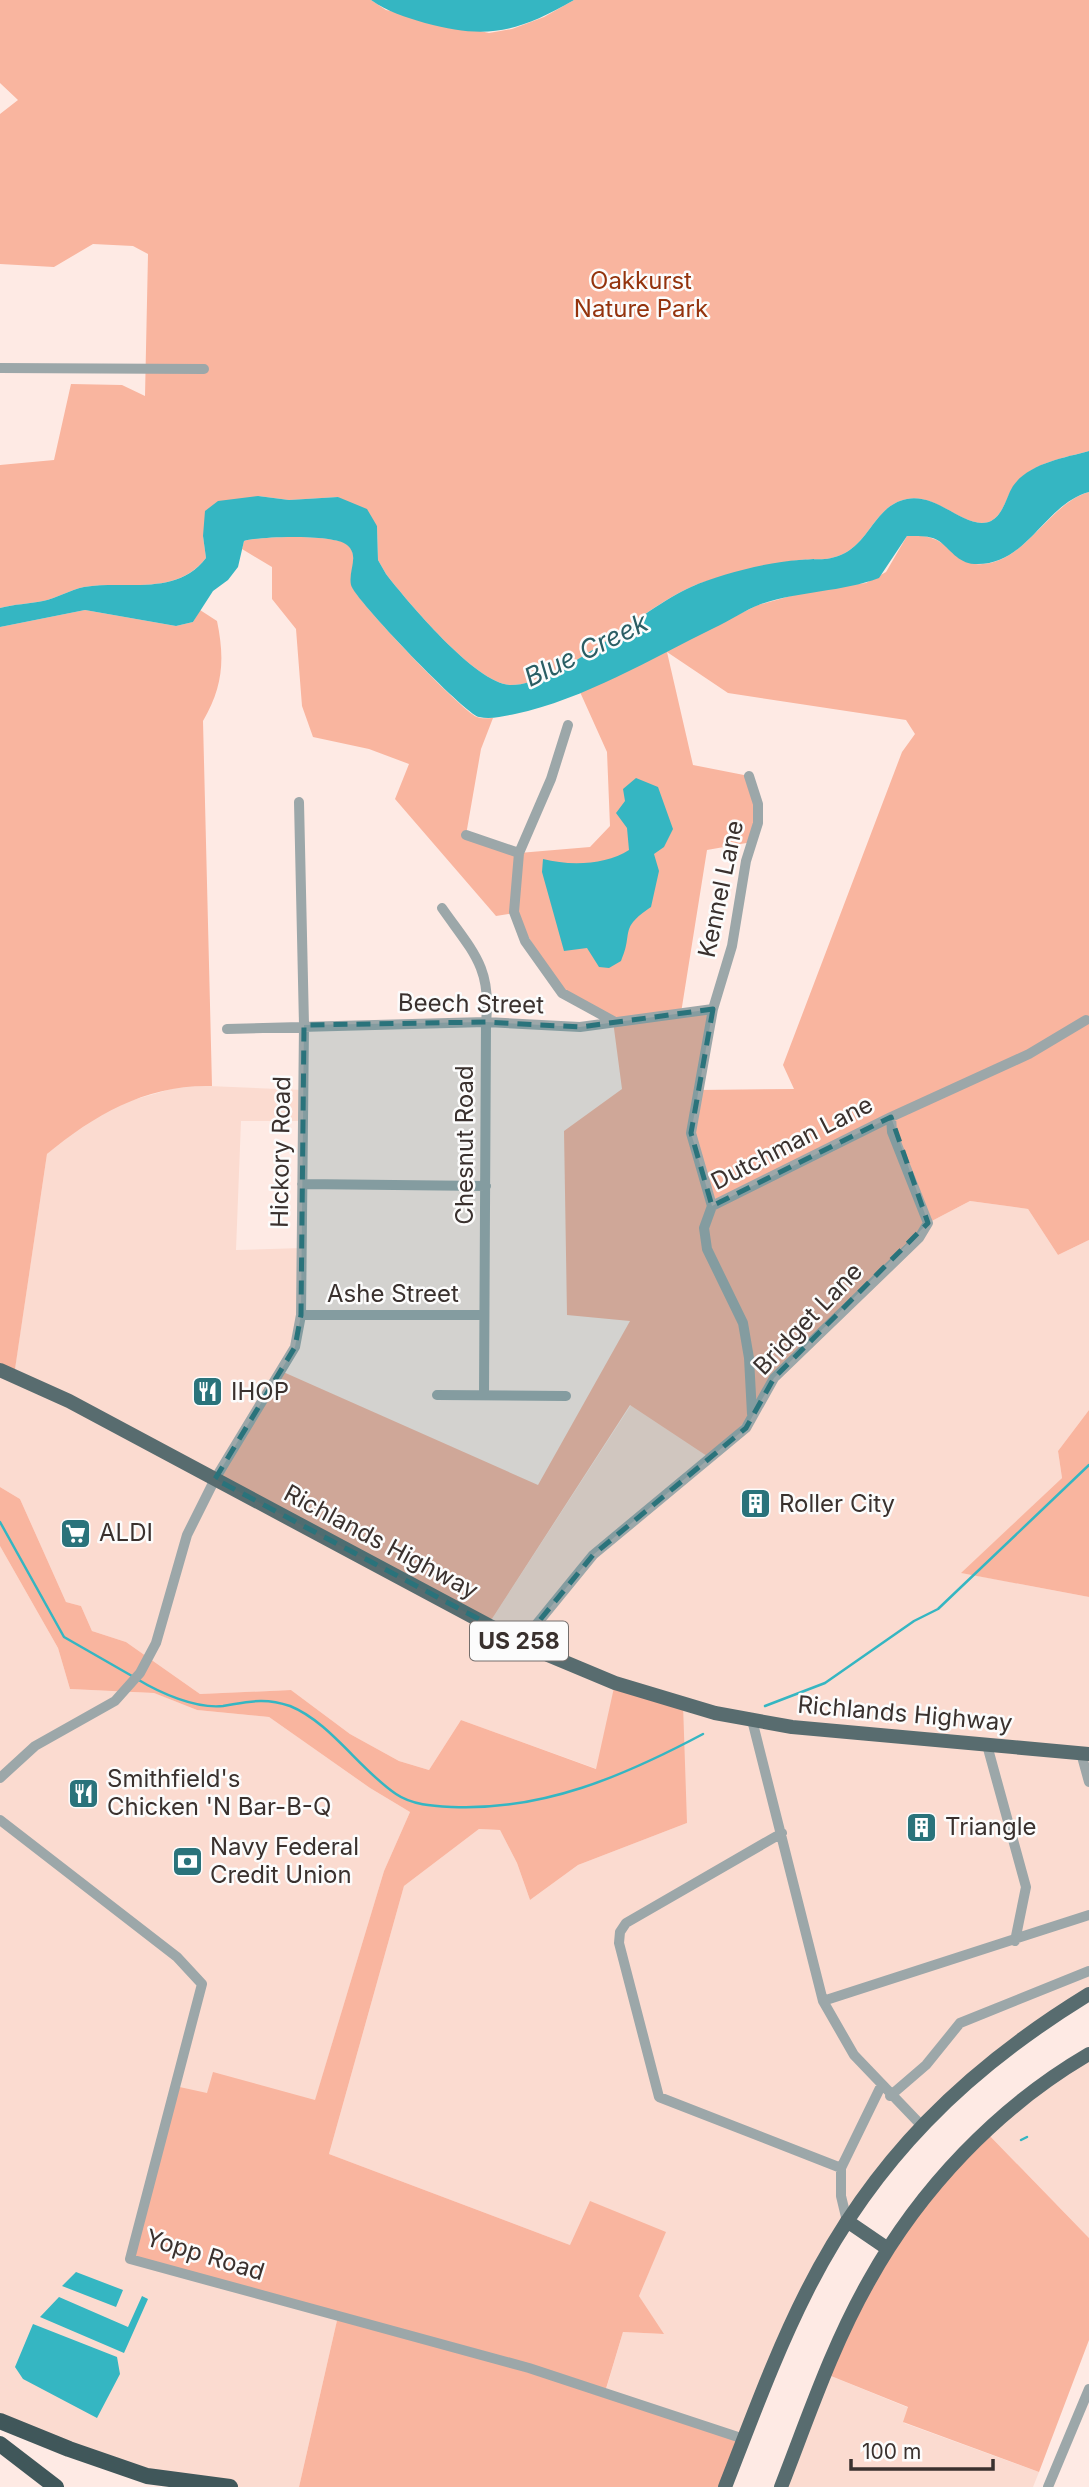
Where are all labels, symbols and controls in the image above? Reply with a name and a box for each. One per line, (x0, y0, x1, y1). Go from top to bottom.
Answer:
park label: Oakkurst Nature Park (574, 266, 708, 323)
water label: Blue Creek (519, 606, 653, 693)
street label: Kennel Lane (692, 818, 749, 960)
street label: Beech Street (398, 988, 544, 1019)
street label: Chesnut Road (450, 1065, 479, 1225)
street label: Hickory Road (265, 1076, 296, 1228)
street label: Dutchman Lane (706, 1089, 878, 1196)
street label: Bridget Lane (747, 1257, 868, 1381)
street label: Ashe Street (327, 1279, 459, 1308)
restaurant icon: IHOP (191, 1375, 225, 1409)
place label: IHOP (231, 1377, 289, 1406)
street label: Richlands Highway (279, 1478, 483, 1605)
building icon: Roller City (739, 1487, 773, 1521)
place label: Roller City (779, 1489, 895, 1518)
supermarket icon: ALDI (59, 1516, 93, 1550)
place label: ALDI (99, 1518, 153, 1547)
road number: US 258 (470, 1622, 568, 1660)
street label: Richlands Highway (796, 1690, 1014, 1737)
place label: Smithfield's Chicken 'N Bar-B-Q (107, 1764, 331, 1821)
restaurant icon: Smithfield's Chicken 'N Bar-B-Q (67, 1776, 101, 1810)
building icon: Triangle (905, 1810, 939, 1844)
place label: Triangle (945, 1812, 1037, 1841)
place label: Navy Federal Credit Union (210, 1832, 359, 1889)
bank icon: Navy Federal Credit Union (170, 1844, 204, 1878)
street label: Yopp Road (142, 2223, 268, 2286)
scale bar (851, 2428, 993, 2472)
text: 100 m (862, 2439, 921, 2464)

